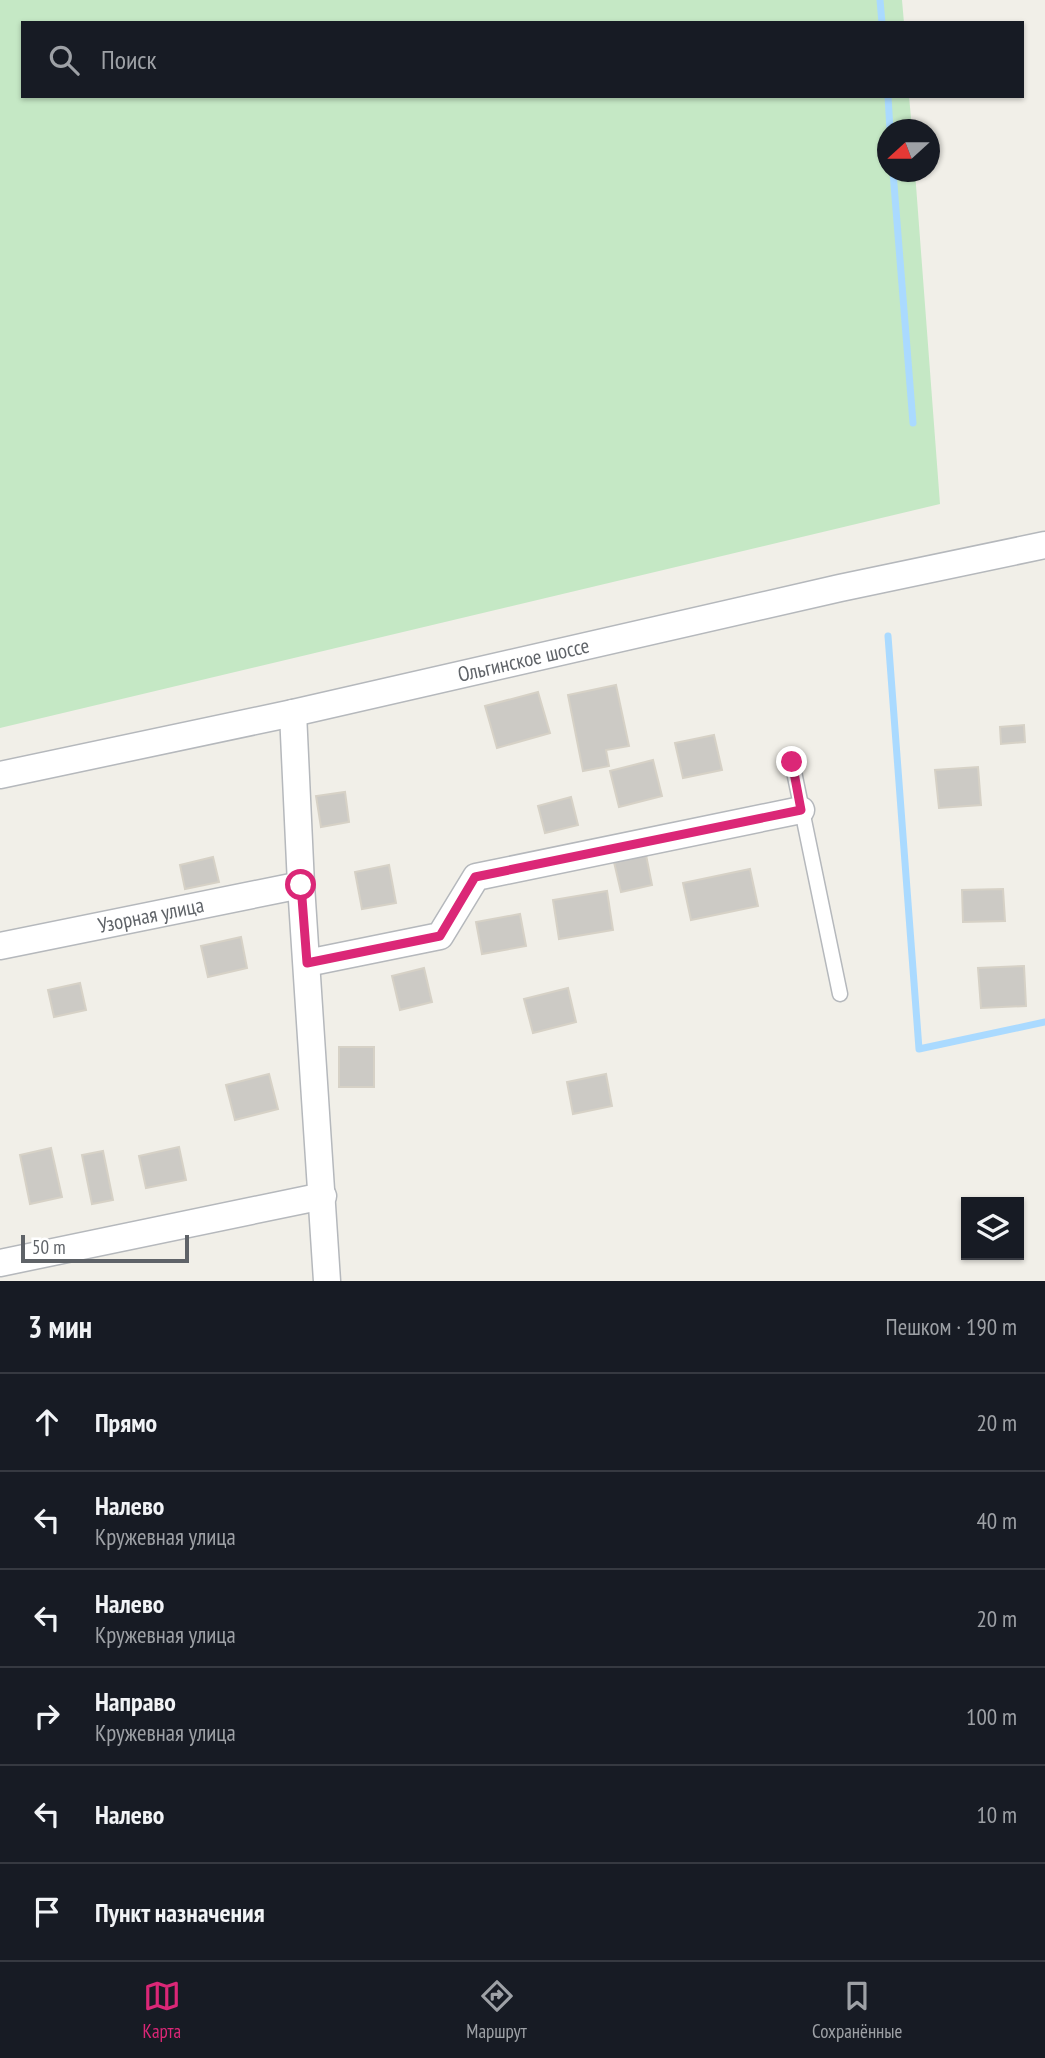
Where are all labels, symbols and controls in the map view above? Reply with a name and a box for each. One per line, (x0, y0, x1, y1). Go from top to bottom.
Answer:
search box (21, 21, 1024, 98)
icon: search (45, 41, 83, 79)
text: Поиск (101, 43, 157, 76)
north arrow (877, 119, 940, 182)
street label: Ольгинское шоссе (455, 632, 592, 688)
route end (776, 746, 807, 777)
route start (285, 869, 316, 900)
street label: Узорная улица (96, 891, 206, 939)
map controls (961, 1197, 1024, 1260)
button: layers (961, 1197, 1024, 1260)
scale bar (21, 1232, 189, 1264)
text: 50 m (32, 1235, 66, 1259)
text: 3 мин (28, 1307, 92, 1346)
text: Пешком · 190 m (886, 1312, 1017, 1341)
icon: ahead (28, 1403, 66, 1441)
text: Прямо (95, 1406, 157, 1439)
text: 20 m (976, 1408, 1017, 1437)
text: Налево (95, 1489, 164, 1522)
icon: left (28, 1501, 66, 1539)
text: 40 m (976, 1506, 1017, 1535)
text: Кружевная улица (95, 1522, 236, 1551)
text: Налево (95, 1587, 164, 1620)
icon: left (28, 1599, 66, 1637)
text: 20 m (976, 1604, 1017, 1633)
text: Кружевная улица (95, 1620, 236, 1649)
text: Направо (95, 1685, 176, 1718)
icon: right (28, 1697, 66, 1735)
text: 100 m (966, 1702, 1017, 1731)
text: Кружевная улица (95, 1718, 236, 1747)
icon: left (28, 1795, 66, 1833)
text: Налево (95, 1798, 164, 1831)
text: 10 m (976, 1800, 1017, 1829)
icon: arrive (28, 1893, 66, 1931)
text: Пункт назначения (95, 1896, 265, 1929)
tab: Карта (143, 1977, 181, 2043)
tab: Маршрут (466, 1977, 527, 2043)
tab: Сохранённые (812, 1977, 902, 2043)

